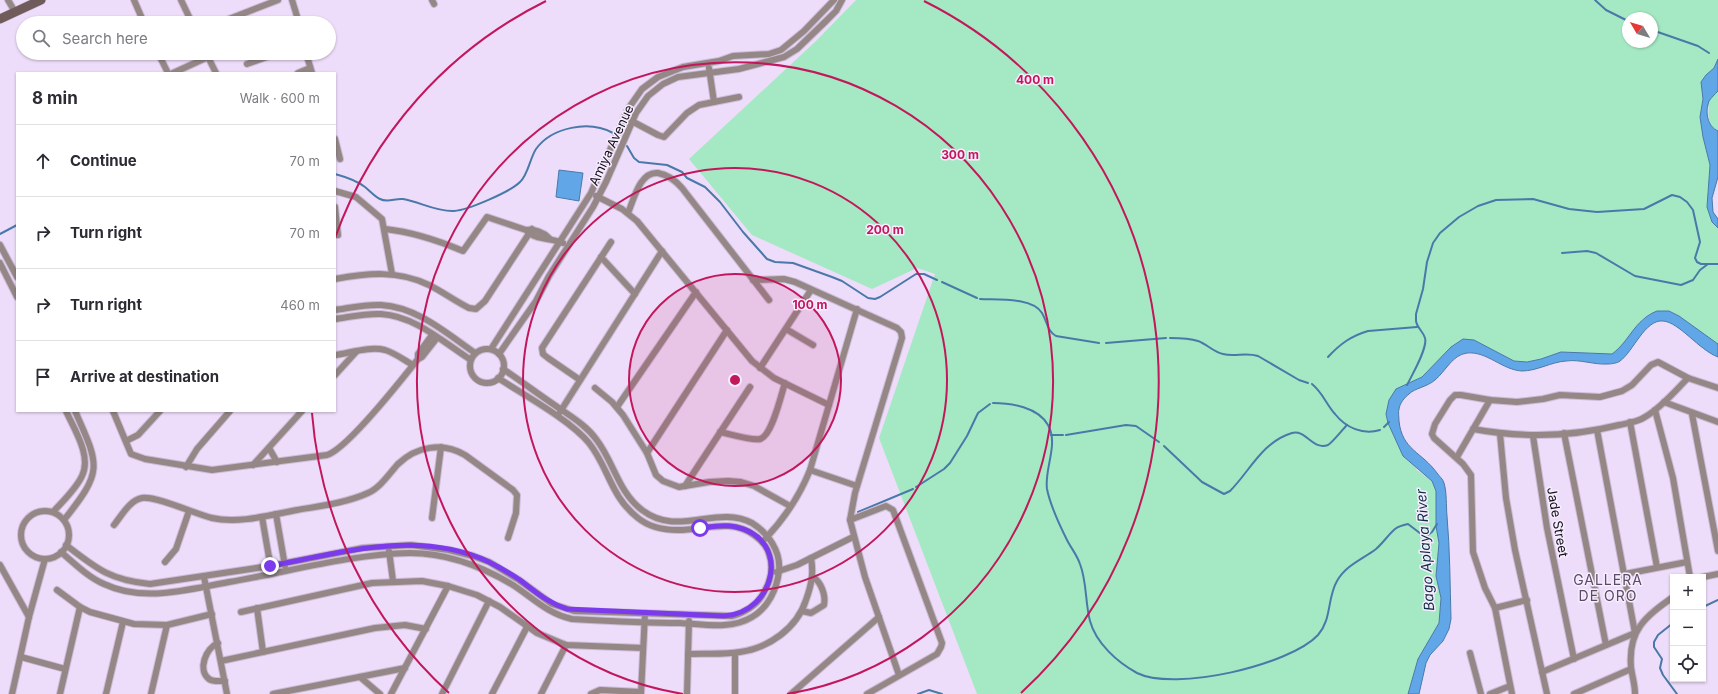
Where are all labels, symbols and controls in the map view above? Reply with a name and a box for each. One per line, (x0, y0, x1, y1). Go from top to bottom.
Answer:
north arrow (1622, 12, 1658, 48)
search box (16, 16, 336, 60)
icon: search (30, 27, 52, 49)
text: Search here (62, 29, 148, 48)
text: 400 m (1016, 72, 1054, 87)
text: 8 min (32, 88, 78, 108)
text: Walk · 600 m (240, 90, 320, 106)
street label: Amiya Avenue (585, 102, 637, 188)
text: 300 m (941, 147, 979, 162)
icon: ahead (32, 150, 54, 172)
text: Continue (70, 151, 137, 170)
text: 70 m (290, 153, 320, 169)
icon: right (32, 222, 54, 244)
text: 200 m (866, 222, 904, 237)
text: Turn right (70, 223, 142, 242)
text: 70 m (290, 225, 320, 241)
icon: right (32, 294, 54, 316)
text: Turn right (70, 295, 142, 314)
text: 460 m (280, 297, 320, 313)
text: 100 m (792, 297, 828, 312)
icon: arrive (32, 366, 54, 388)
text: Arrive at destination (70, 367, 219, 386)
centre of rings (728, 373, 742, 387)
street label: Jade Street (1544, 486, 1572, 558)
water label: Bago Aplaya River (1412, 488, 1437, 612)
route start (691, 519, 709, 537)
route end (261, 557, 279, 575)
district label: GALLERA DE ORO (1573, 571, 1643, 604)
map controls (1670, 574, 1706, 682)
button: + (1670, 574, 1706, 610)
button: − (1670, 610, 1706, 646)
button: locate (1670, 646, 1706, 682)

